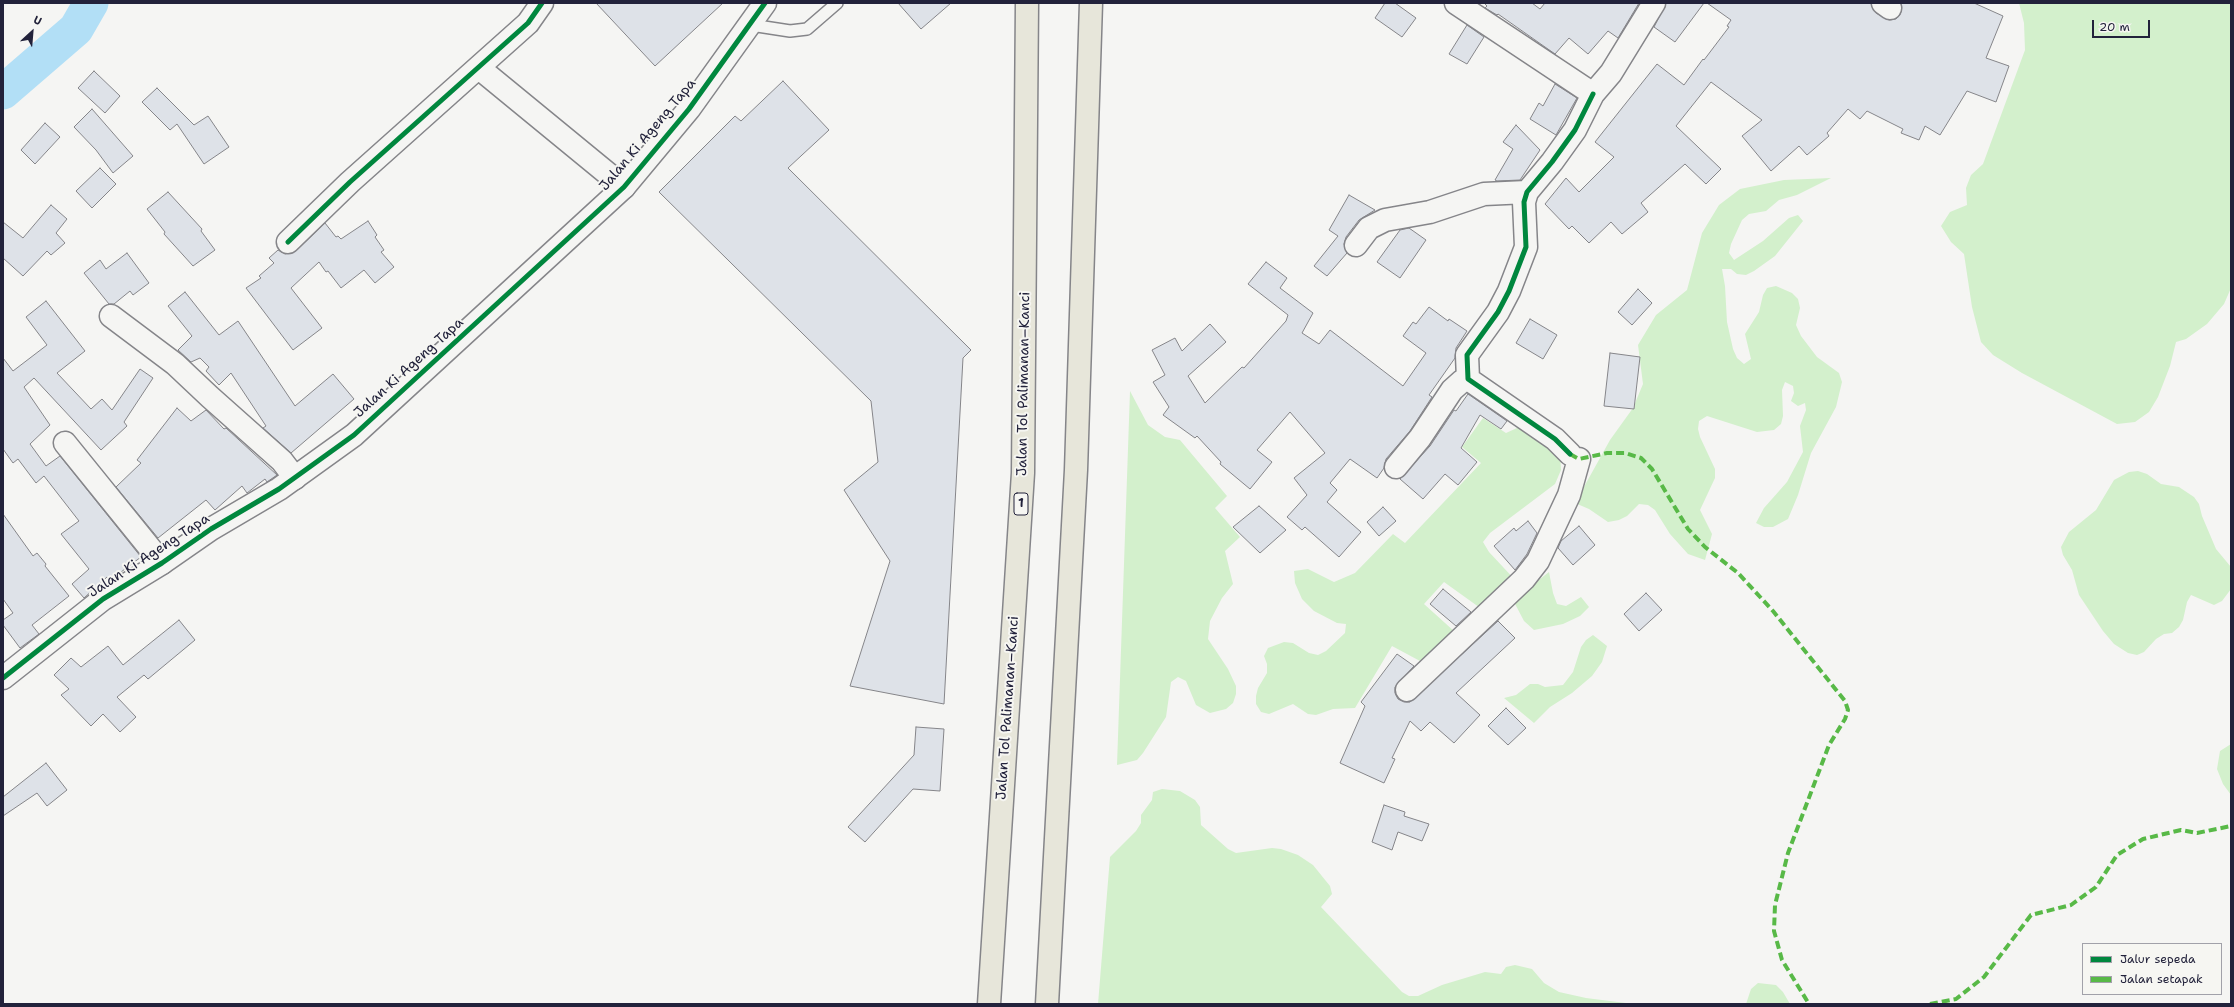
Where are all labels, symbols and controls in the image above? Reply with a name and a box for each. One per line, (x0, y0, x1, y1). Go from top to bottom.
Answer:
north arrow (12, 12, 52, 52)
text: U (31, 12, 44, 29)
scale bar (2094, 12, 2152, 38)
text: 20 m (2099, 19, 2130, 35)
street label: Jalan Ki Ageng Tapa (596, 75, 700, 195)
street label: Jalan Tol Palimanan–Kanci (1014, 292, 1034, 476)
street label: Jalan Ki Ageng Tapa (351, 314, 467, 422)
road number: 1 (1014, 493, 1028, 515)
street label: Jalan Ki Ageng Tapa (85, 510, 213, 602)
street label: Jalan Tol Palimanan–Kanci (993, 615, 1023, 801)
legend (2082, 943, 2222, 995)
text: Jalur sepeda (2120, 951, 2196, 967)
text: Jalan setapak (2120, 971, 2203, 987)

